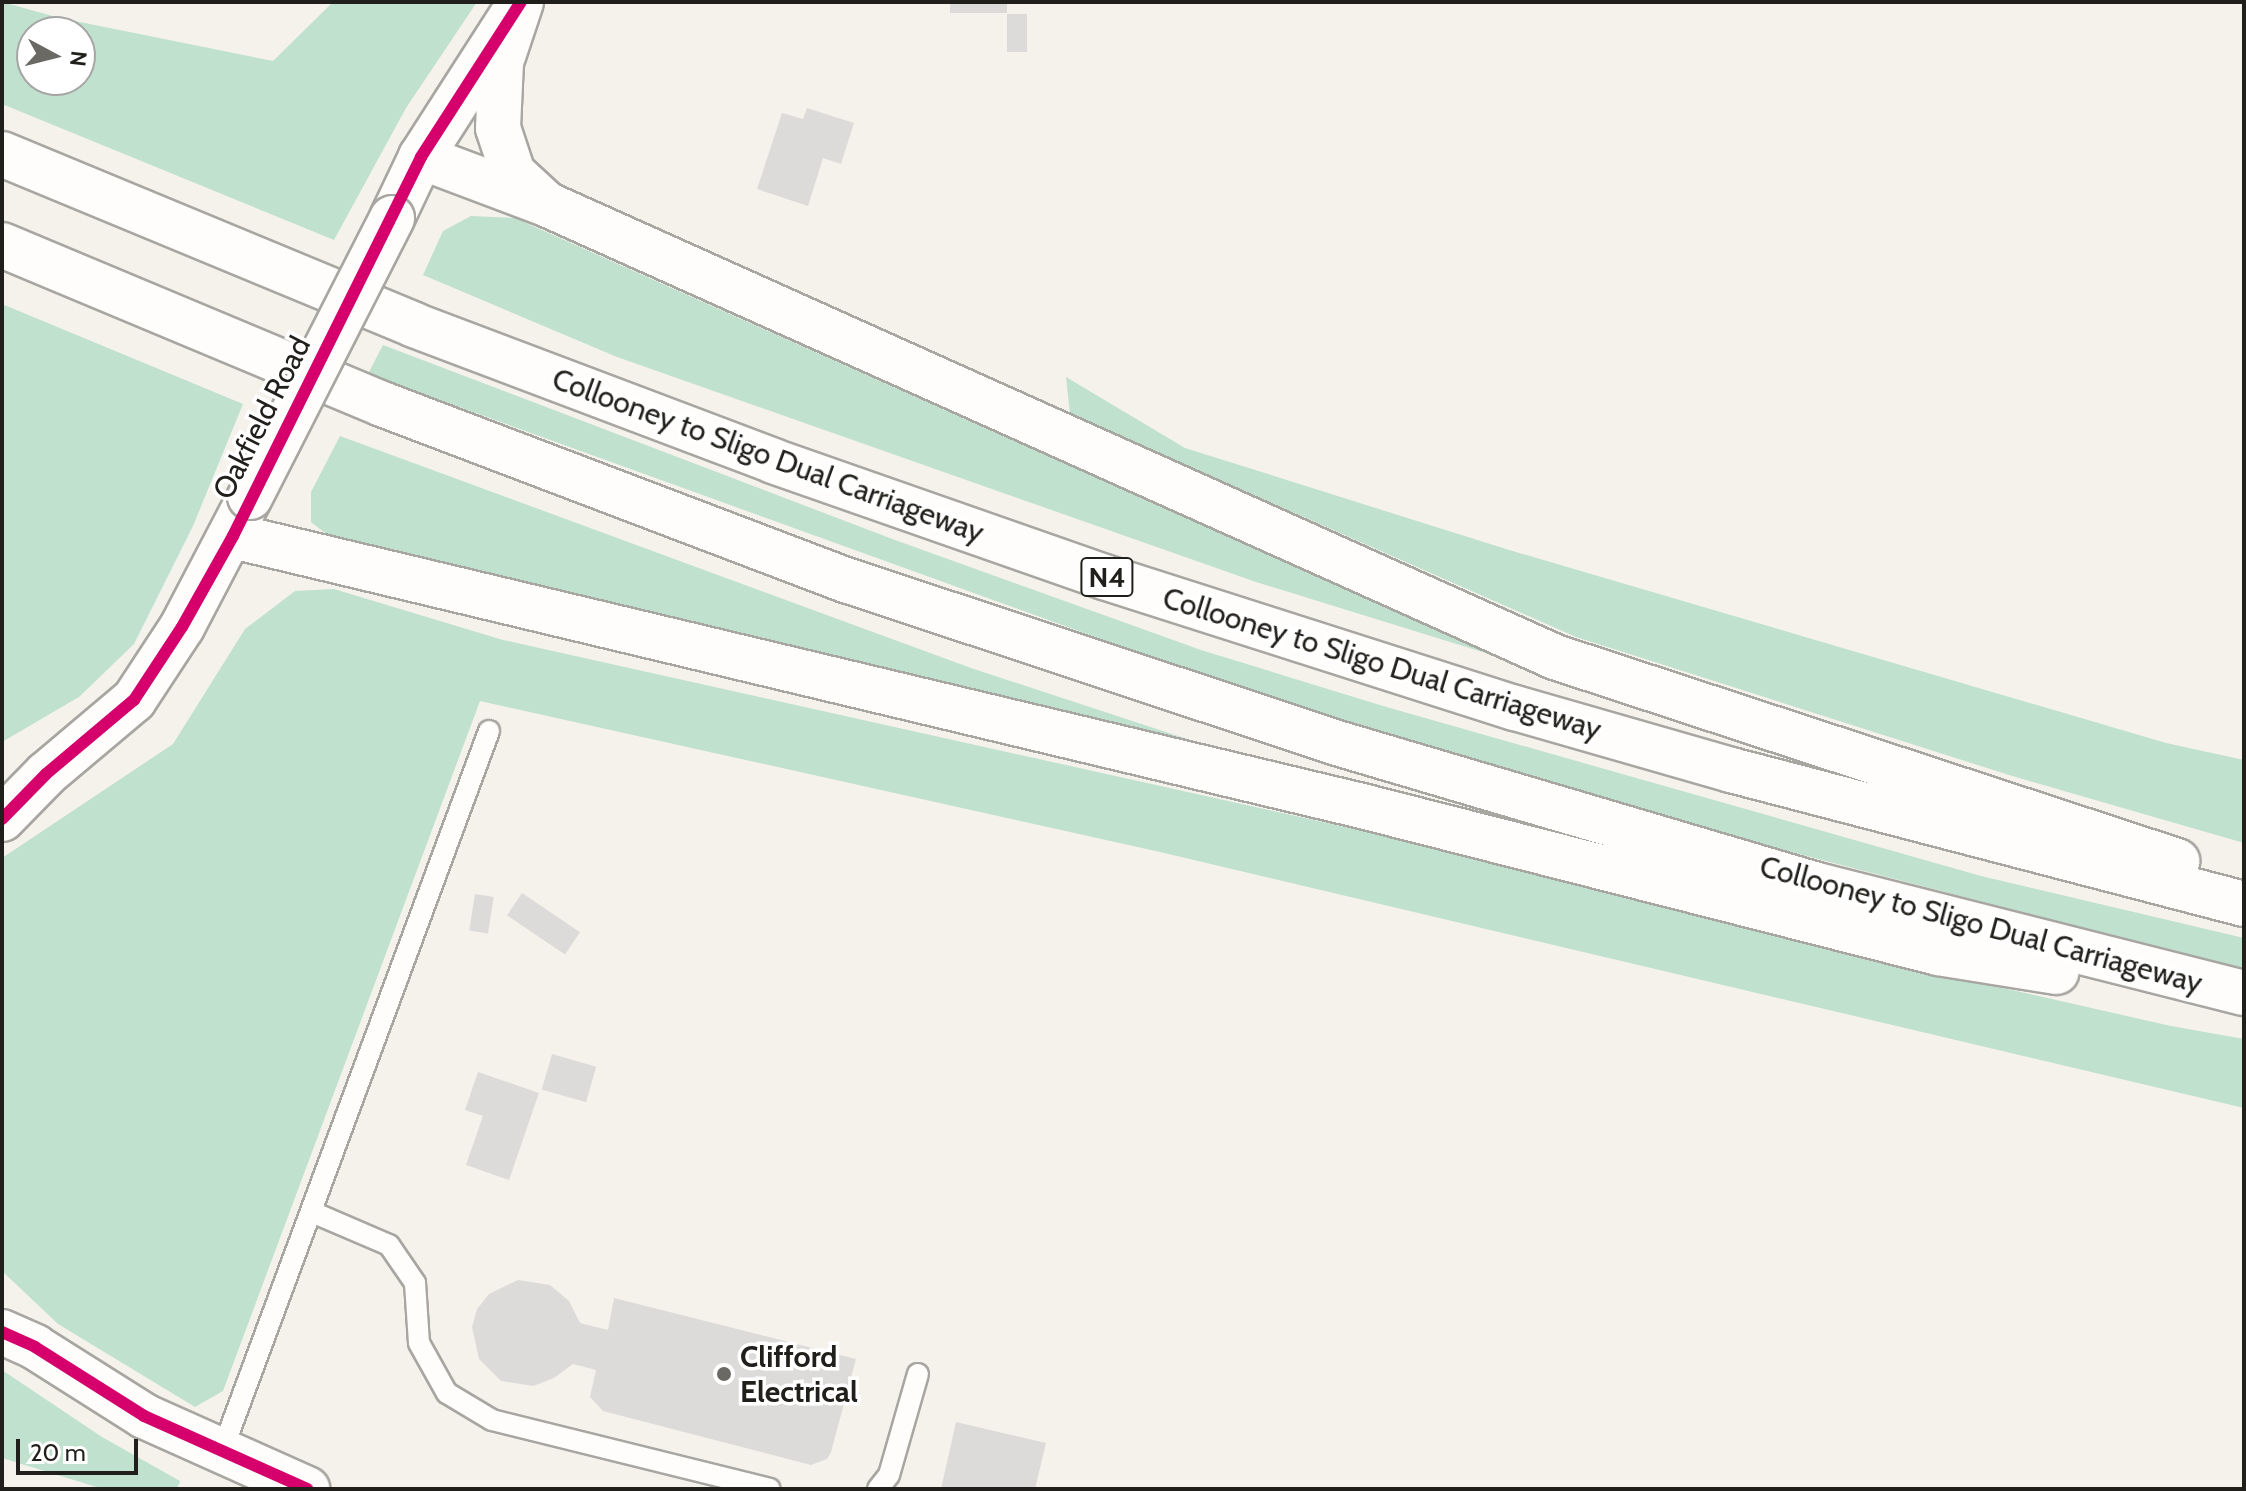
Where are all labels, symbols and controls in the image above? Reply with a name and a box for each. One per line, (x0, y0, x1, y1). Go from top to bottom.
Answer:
north arrow (16, 16, 96, 96)
text: N (64, 49, 93, 68)
street label: Oakfield Road (206, 331, 318, 505)
street label: Collooney to Sligo Dual Carriageway (547, 361, 989, 551)
road number: N4 (1079, 553, 1135, 601)
street label: Collooney to Sligo Dual Carriageway (1158, 580, 1606, 748)
street label: Collooney to Sligo Dual Carriageway (1756, 849, 2206, 1001)
place label: Clifford Electrical (740, 1339, 858, 1410)
marker: Clifford Electrical (715, 1365, 733, 1383)
scale bar (20, 1423, 142, 1473)
text: 20 m (30, 1438, 86, 1467)

